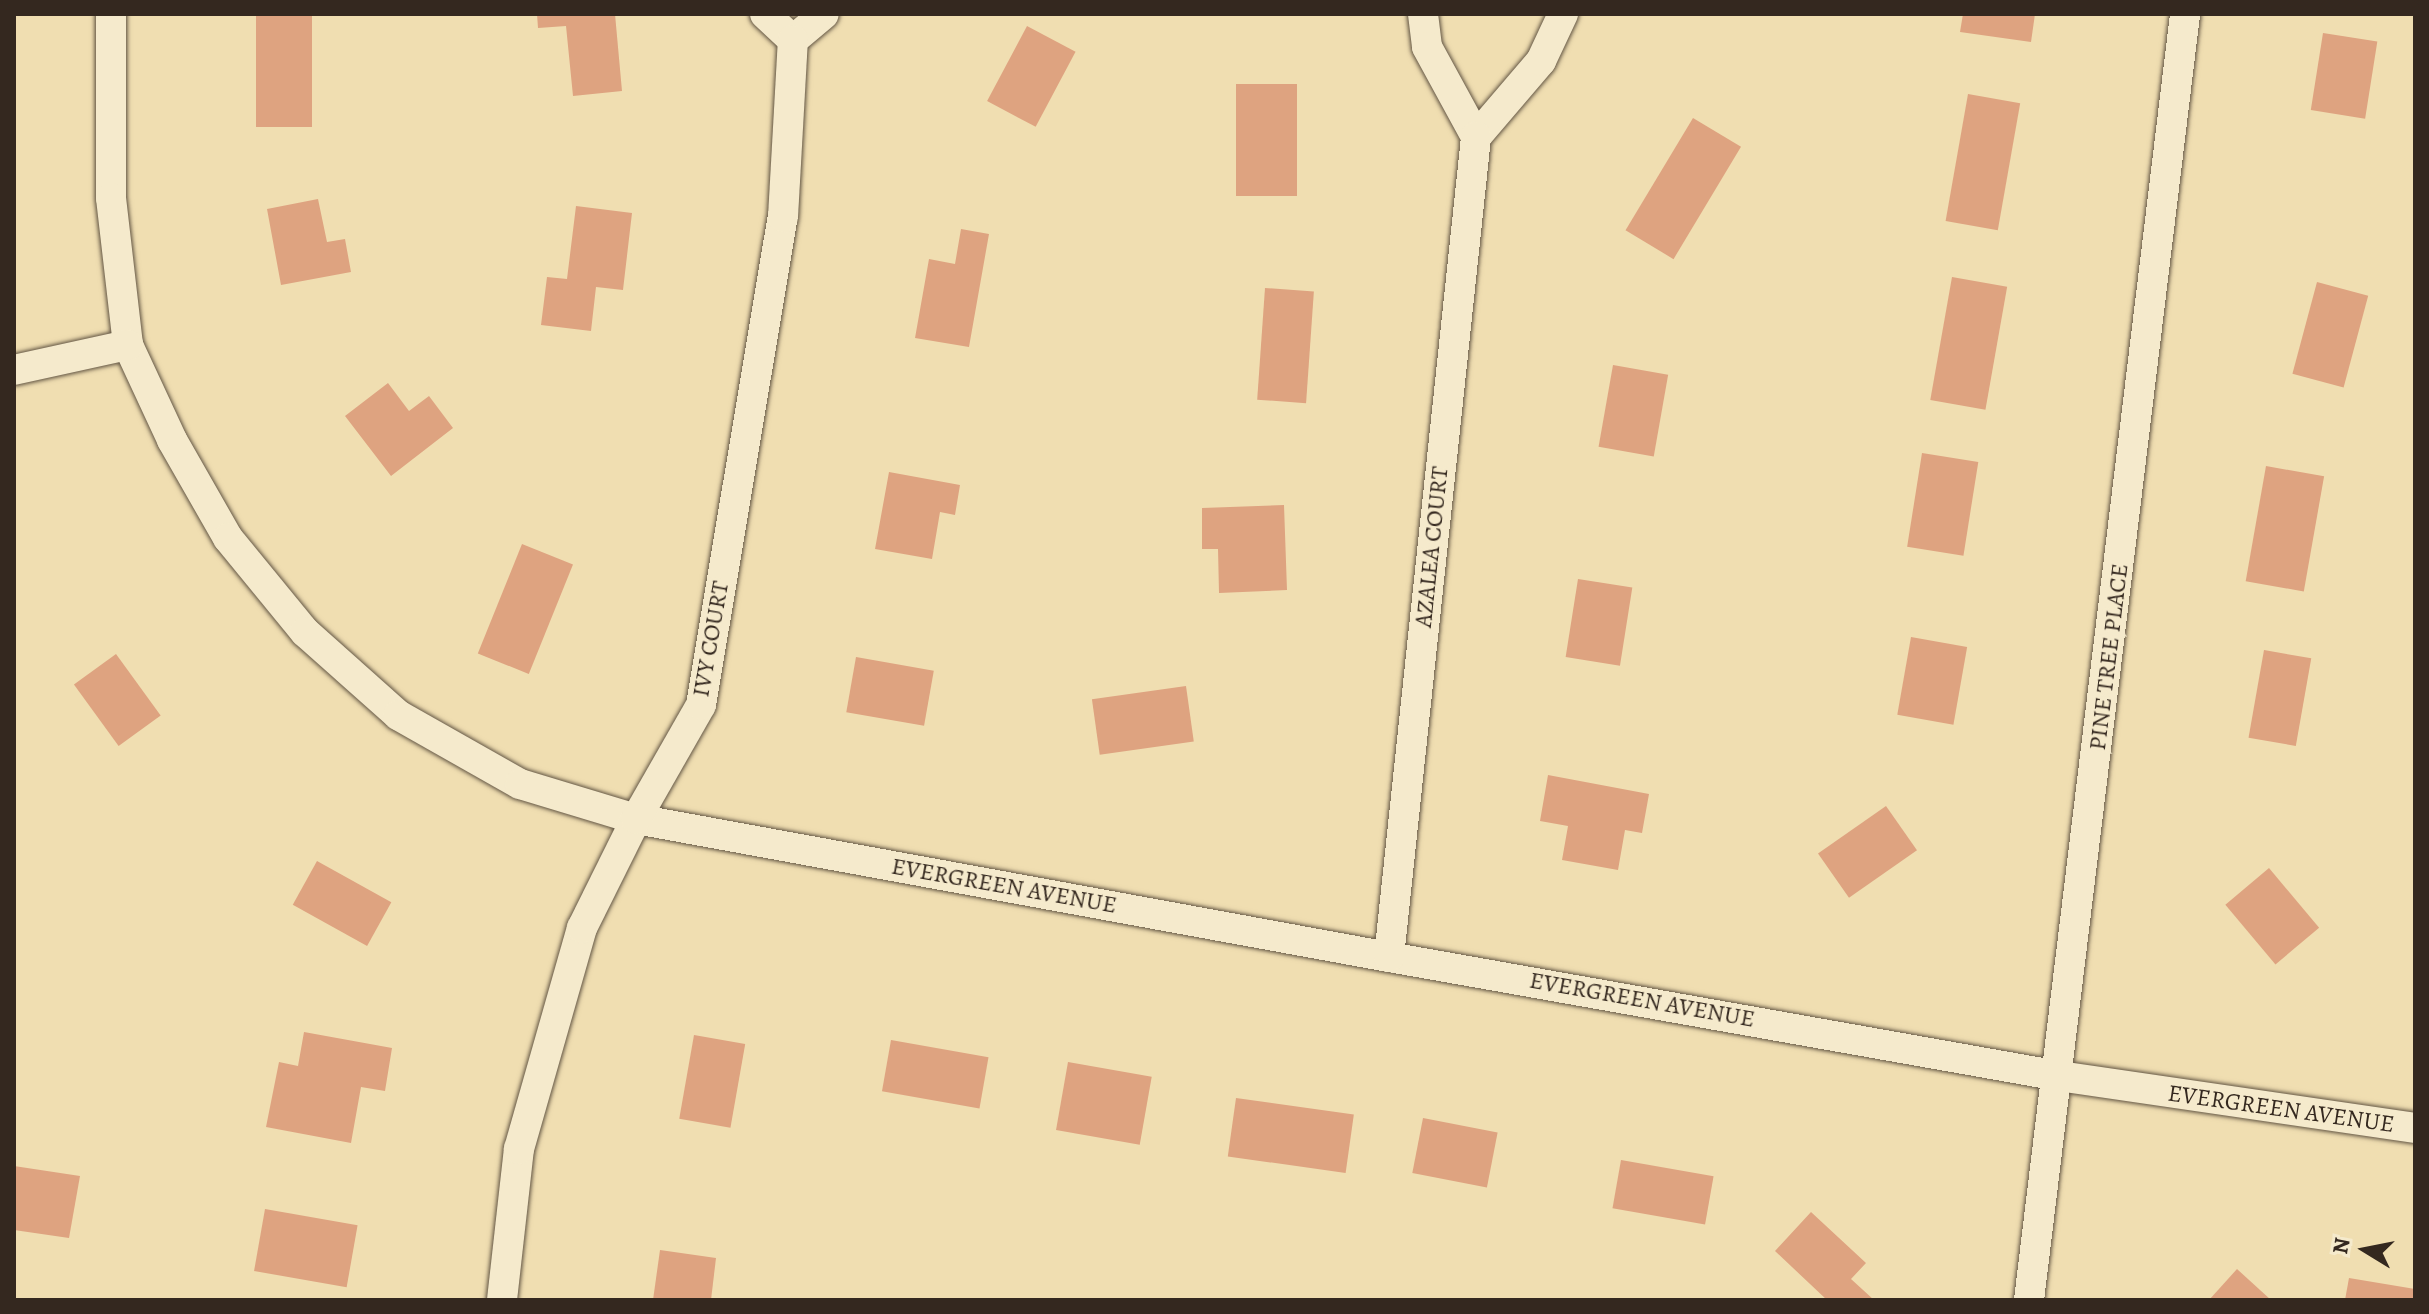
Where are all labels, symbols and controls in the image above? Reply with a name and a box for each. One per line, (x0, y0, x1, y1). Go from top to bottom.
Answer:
street label: AZALEA COURT (1409, 465, 1455, 629)
street label: PINE TREE PLACE (2083, 562, 2135, 752)
street label: IVY COURT (687, 579, 735, 699)
street label: EVERGREEN AVENUE (889, 852, 1119, 920)
street label: EVERGREEN AVENUE (1527, 966, 1757, 1034)
street label: EVERGREEN AVENUE (2166, 1079, 2396, 1139)
north arrow (2325, 1210, 2405, 1290)
text: N (2325, 1235, 2358, 1256)

